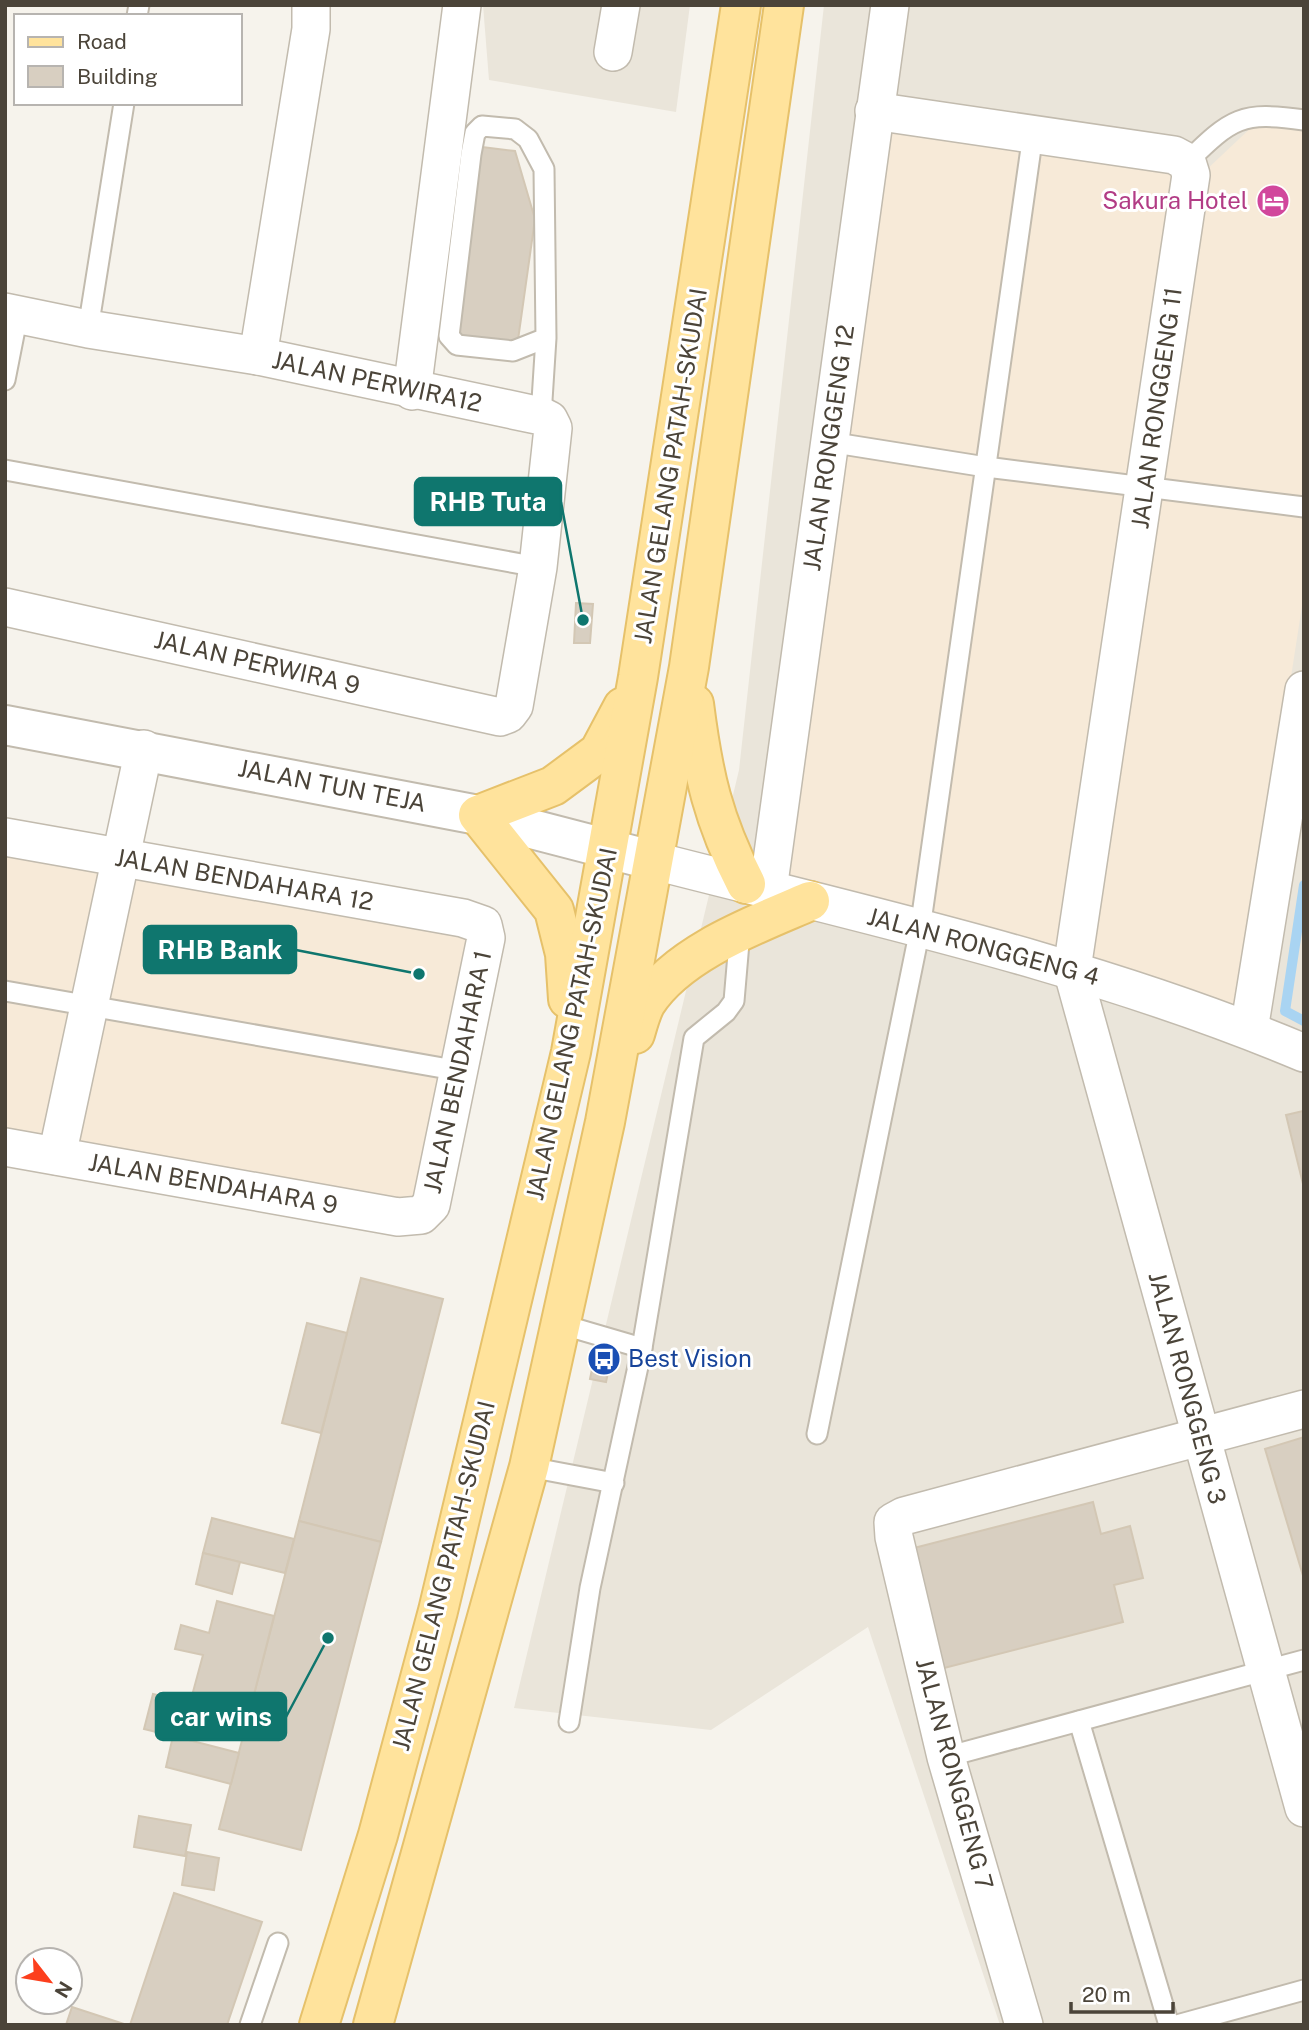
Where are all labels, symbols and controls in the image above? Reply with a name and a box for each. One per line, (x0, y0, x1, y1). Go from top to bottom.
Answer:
legend (14, 14, 242, 105)
text: Road (77, 29, 127, 54)
text: Building (77, 64, 158, 89)
hotel icon: Sakura Hotel (1254, 182, 1292, 220)
place label: Sakura Hotel (1102, 186, 1248, 214)
street label: JALAN RONGGENG 11 (1125, 285, 1187, 530)
street label: JALAN GELANG PATAH-SKUDAI (628, 286, 712, 646)
street label: JALAN RONGGENG 12 (797, 323, 859, 573)
street label: JALAN PERWIRA12 (270, 345, 485, 417)
callout: RHB Tuta (415, 478, 561, 525)
text: RHB Tuta (429, 486, 547, 517)
street label: JALAN PERWIRA 9 (152, 625, 363, 699)
street label: JALAN TUN TEJA (236, 753, 429, 817)
street label: JALAN BENDAHARA 12 (113, 842, 376, 916)
street label: JALAN GELANG PATAH-SKUDAI (520, 845, 622, 1203)
street label: JALAN RONGGENG 4 (864, 902, 1102, 991)
callout: RHB Bank (144, 926, 296, 973)
text: RHB Bank (158, 934, 282, 965)
street label: JALAN BENDAHARA 1 (418, 948, 496, 1196)
street label: JALAN BENDAHARA 9 (86, 1147, 340, 1219)
street label: JALAN RONGGENG 3 (1143, 1269, 1232, 1507)
bus stop icon: Best Vision (585, 1340, 623, 1378)
place label: Best Vision (628, 1344, 752, 1372)
street label: JALAN GELANG PATAH-SKUDAI (386, 1398, 500, 1754)
street label: JALAN RONGGENG 7 (911, 1655, 999, 1893)
callout: car wins (156, 1693, 286, 1740)
text: car wins (170, 1701, 272, 1732)
north arrow (14, 1946, 84, 2016)
scale bar (1071, 1970, 1172, 2014)
text: N (50, 1978, 77, 2002)
text: 20 m (1082, 1982, 1131, 2007)

